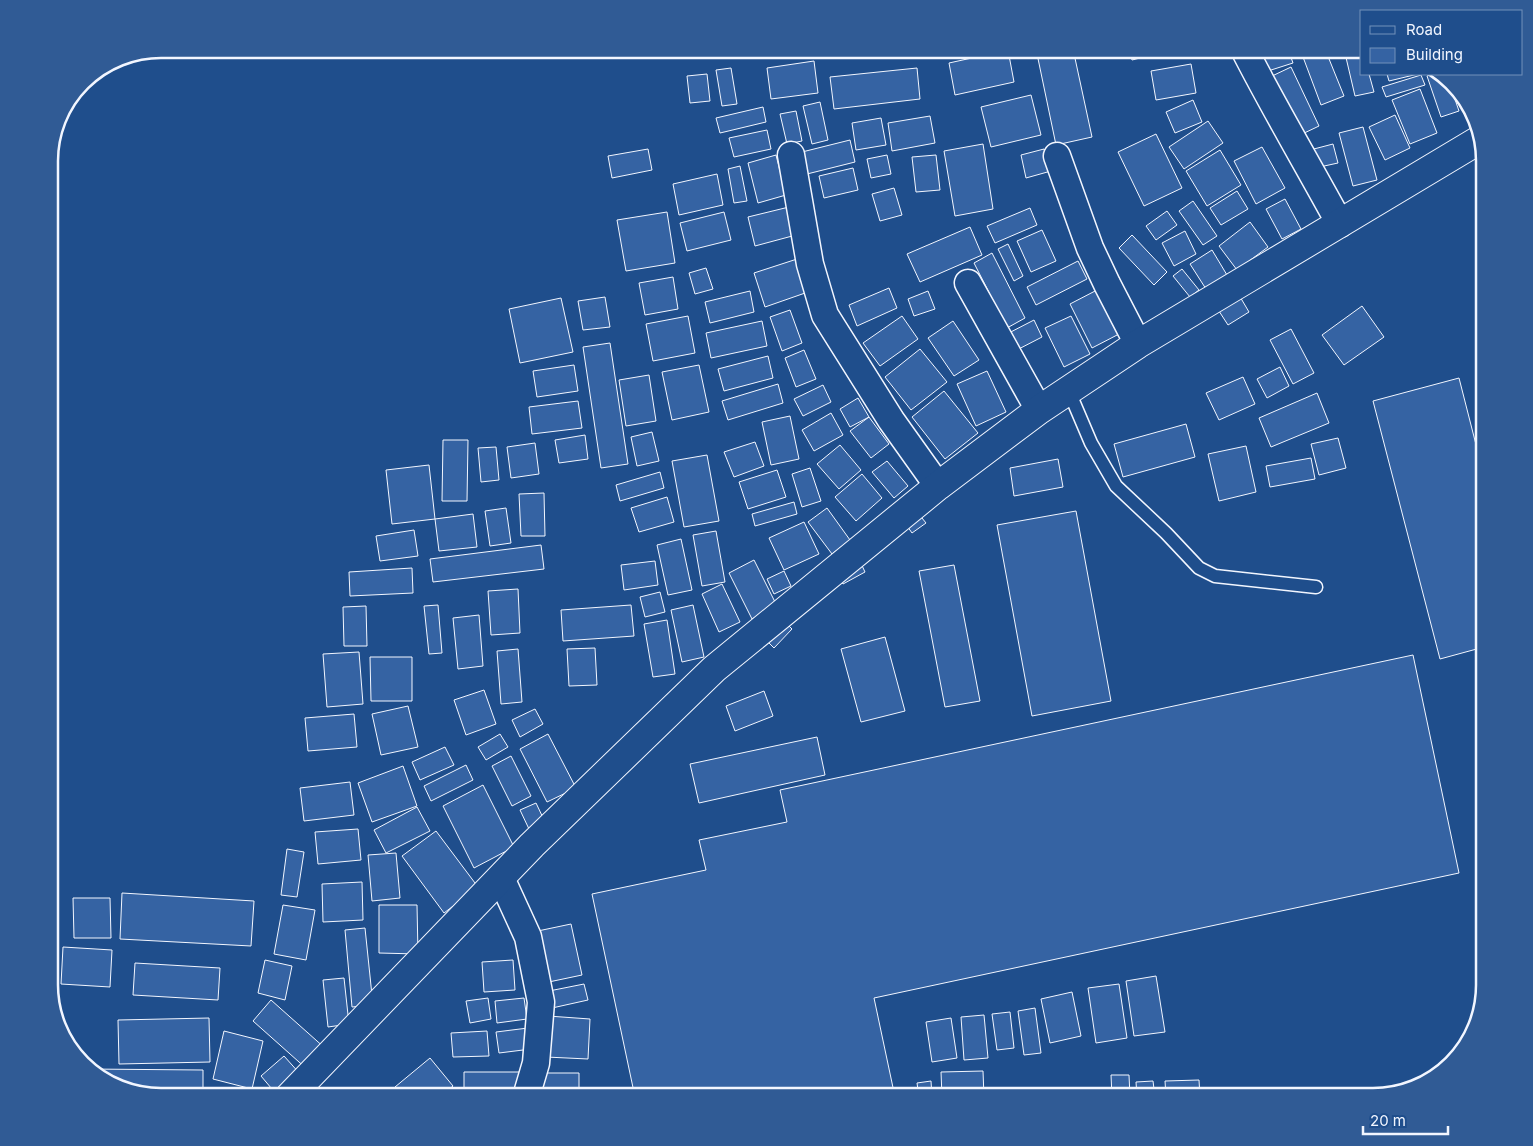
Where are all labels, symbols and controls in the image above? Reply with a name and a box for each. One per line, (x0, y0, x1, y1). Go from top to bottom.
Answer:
legend (1360, 10, 1523, 75)
text: Road (1406, 20, 1442, 39)
text: Building (1406, 45, 1463, 64)
scale bar (1363, 1104, 1448, 1136)
text: 20 m (1370, 1111, 1406, 1130)

